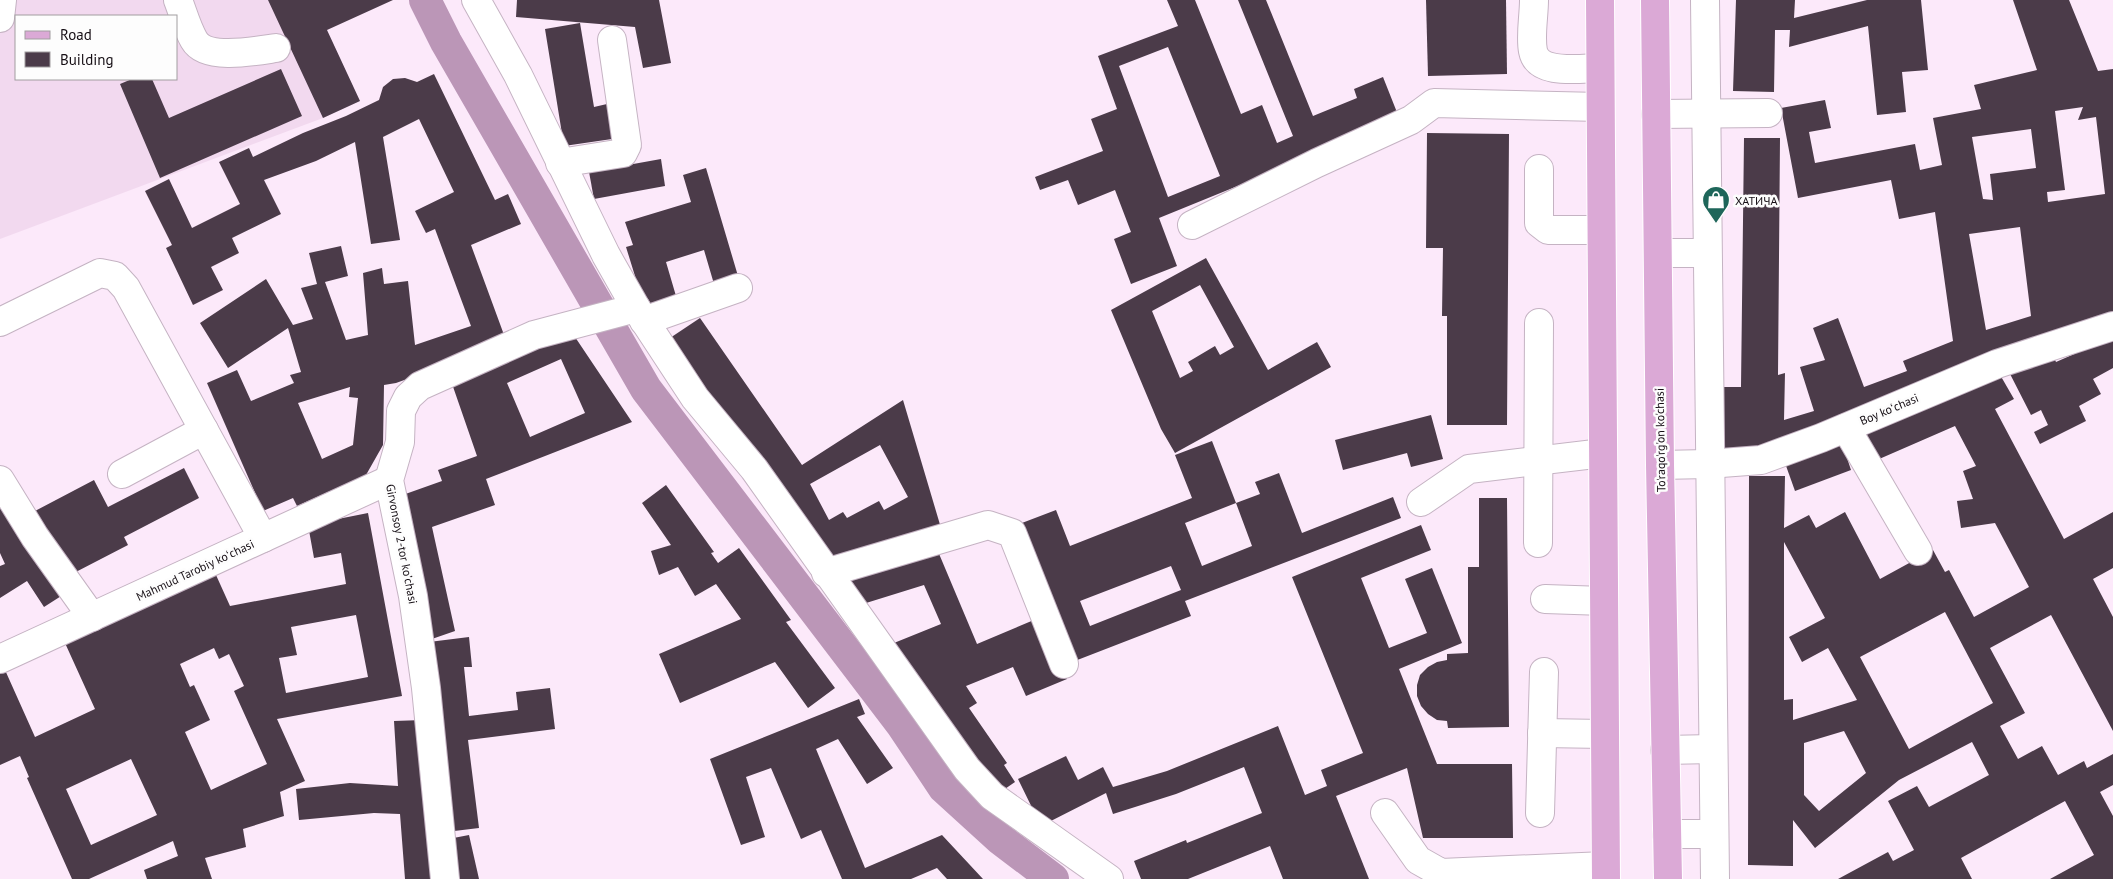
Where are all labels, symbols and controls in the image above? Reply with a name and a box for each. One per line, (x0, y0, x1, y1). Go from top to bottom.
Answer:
legend (15, 15, 178, 80)
text: Road (60, 25, 92, 44)
text: Building (60, 50, 114, 69)
shop icon: ХАТИЧА (1701, 185, 1731, 224)
place label: ХАТИЧА (1735, 193, 1778, 208)
street label: To'raqo'rg'on ko'chasi (1652, 388, 1668, 492)
street label: Boy koʻchasi (1857, 390, 1921, 428)
street label: Girvonsoy 2-tor koʼchasi (383, 483, 421, 605)
street label: Mahmud Tarobiy koʻchasi (134, 536, 256, 604)

